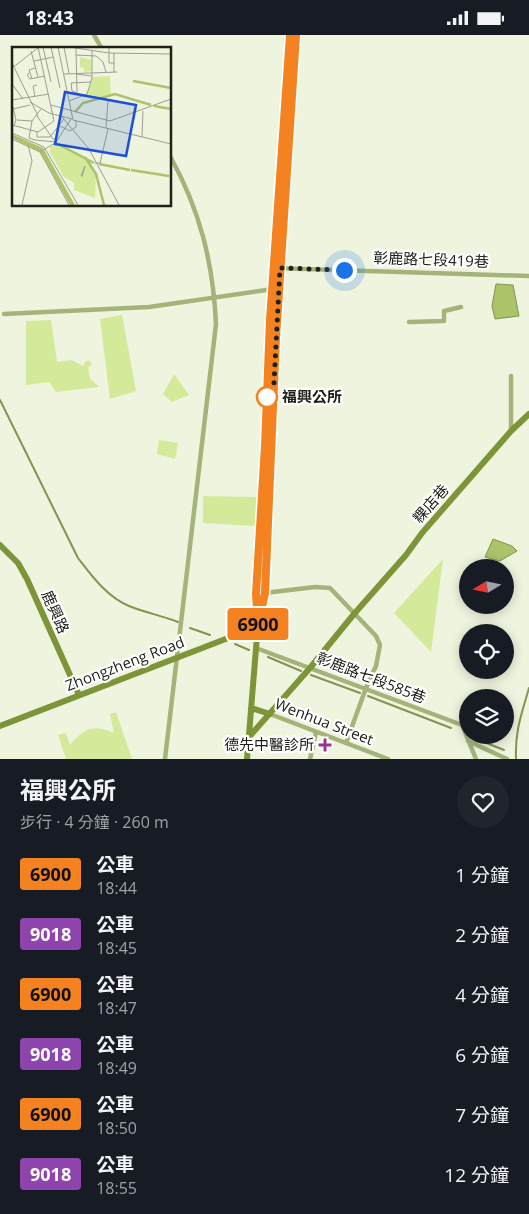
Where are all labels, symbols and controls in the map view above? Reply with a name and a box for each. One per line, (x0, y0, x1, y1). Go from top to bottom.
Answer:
text: 18:43 (25, 5, 74, 31)
inset map (12, 47, 171, 206)
street label: 彰鹿路七段419巷 (373, 247, 489, 271)
your location (332, 258, 357, 283)
marker: 福興公所 (256, 386, 278, 408)
place label: 福興公所 (282, 386, 342, 406)
street label: 粿店巷 (408, 480, 453, 527)
north arrow (459, 559, 514, 614)
map controls (459, 559, 514, 744)
street label: 鹿興路 (38, 587, 74, 636)
line badge: 6900 (223, 608, 293, 640)
text: 6900 (237, 612, 279, 636)
button: locate (459, 624, 514, 679)
street label: Zhongzheng Road (62, 631, 187, 695)
street label: 彰鹿路七段585巷 (314, 647, 429, 707)
button: layers (459, 689, 514, 744)
street label: Wenhua Street (272, 693, 376, 749)
place label: 德先中醫診所 (224, 734, 314, 754)
marker: 德先中醫診所 (318, 738, 332, 752)
text: 福興公所 (20, 773, 116, 806)
button: heart (457, 776, 509, 828)
text: 步行 · 4 分鐘 · 260 m (20, 811, 169, 833)
text: 公車 (96, 851, 134, 877)
text: 6900 (30, 862, 71, 886)
text: 1 分鐘 (455, 862, 509, 888)
text: 18:44 (96, 877, 137, 899)
text: 公車 (96, 911, 134, 937)
text: 9018 (30, 922, 71, 946)
text: 2 分鐘 (455, 922, 509, 948)
text: 18:45 (96, 937, 137, 959)
text: 公車 (96, 971, 134, 997)
text: 6900 (30, 982, 71, 1006)
text: 4 分鐘 (455, 982, 509, 1008)
text: 18:47 (96, 997, 137, 1019)
text: 公車 (96, 1031, 134, 1057)
text: 9018 (30, 1042, 71, 1066)
text: 6 分鐘 (455, 1042, 509, 1068)
text: 18:49 (96, 1057, 137, 1079)
text: 公車 (96, 1091, 134, 1117)
text: 6900 (30, 1102, 71, 1126)
text: 7 分鐘 (455, 1102, 509, 1128)
text: 18:50 (96, 1117, 137, 1139)
text: 公車 (96, 1151, 134, 1177)
text: 9018 (30, 1162, 71, 1186)
text: 12 分鐘 (444, 1162, 509, 1188)
text: 18:55 (96, 1177, 137, 1199)

